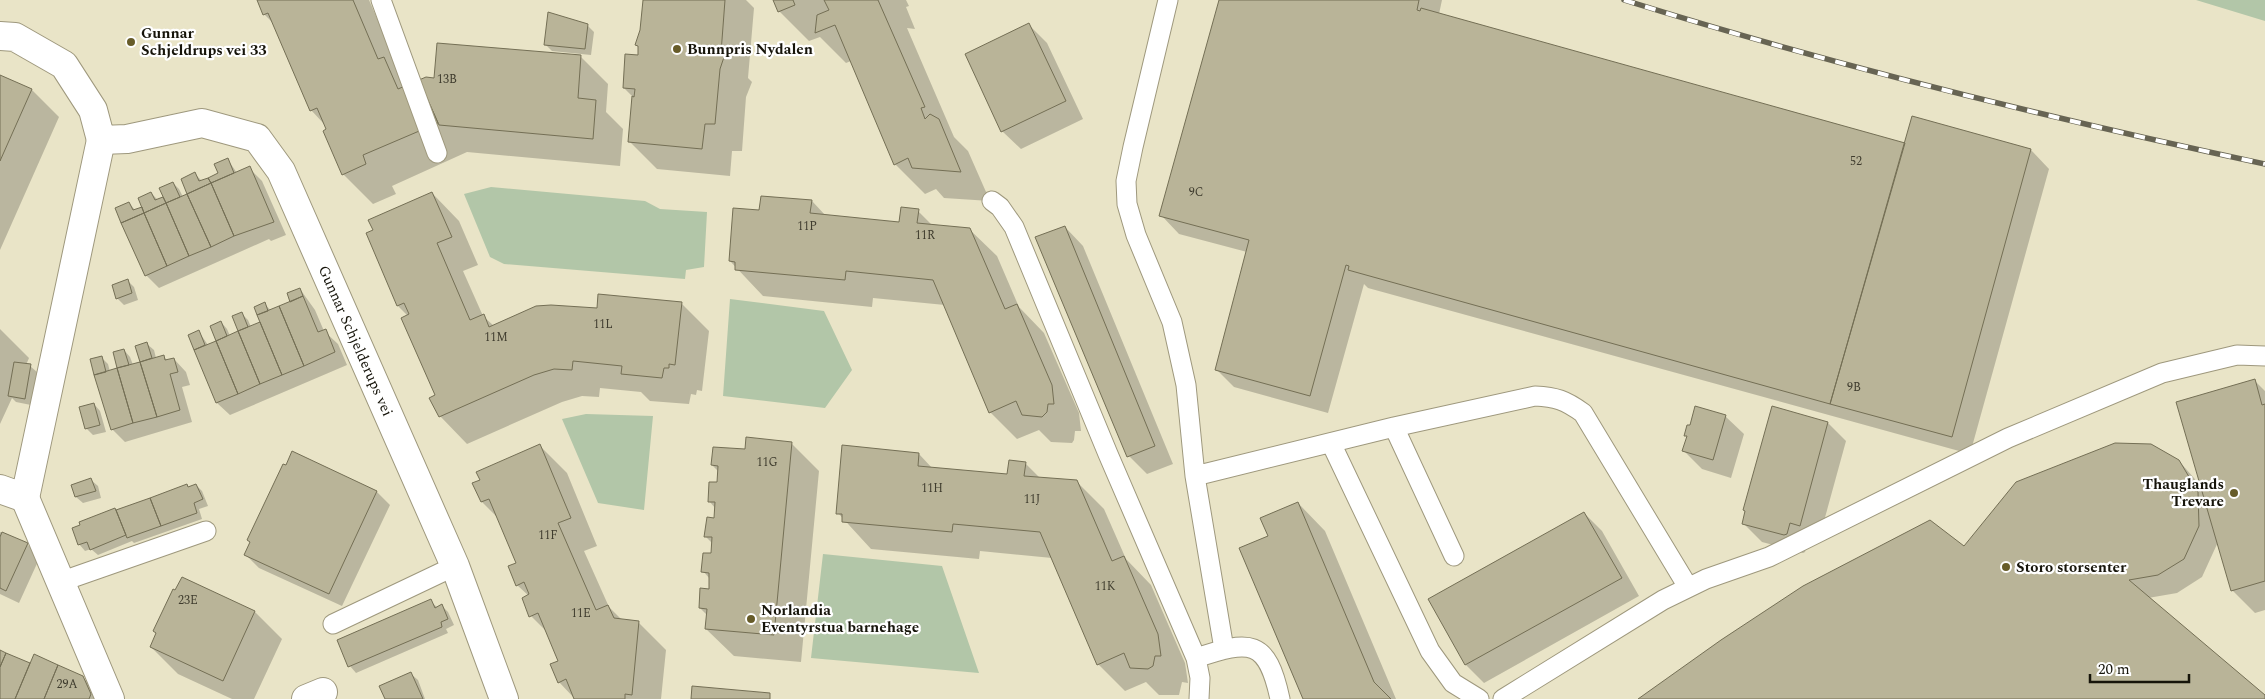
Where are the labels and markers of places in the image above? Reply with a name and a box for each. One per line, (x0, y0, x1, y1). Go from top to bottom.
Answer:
place label: Gunnar Schjeldrups vei 33 (141, 22, 267, 62)
marker: Gunnar Schjeldrups vei 33 (125, 36, 137, 48)
place label: Bunnpris Nydalen (687, 38, 813, 61)
marker: Bunnpris Nydalen (671, 43, 683, 55)
place label: Thauglands Trevare (2143, 473, 2224, 513)
marker: Thauglands Trevare (2228, 487, 2240, 499)
place label: Storo storsenter (2016, 556, 2127, 579)
marker: Storo storsenter (2000, 561, 2012, 573)
place label: Norlandia Eventyrstua barnehage (761, 599, 919, 639)
marker: Norlandia Eventyrstua barnehage (745, 613, 757, 625)

